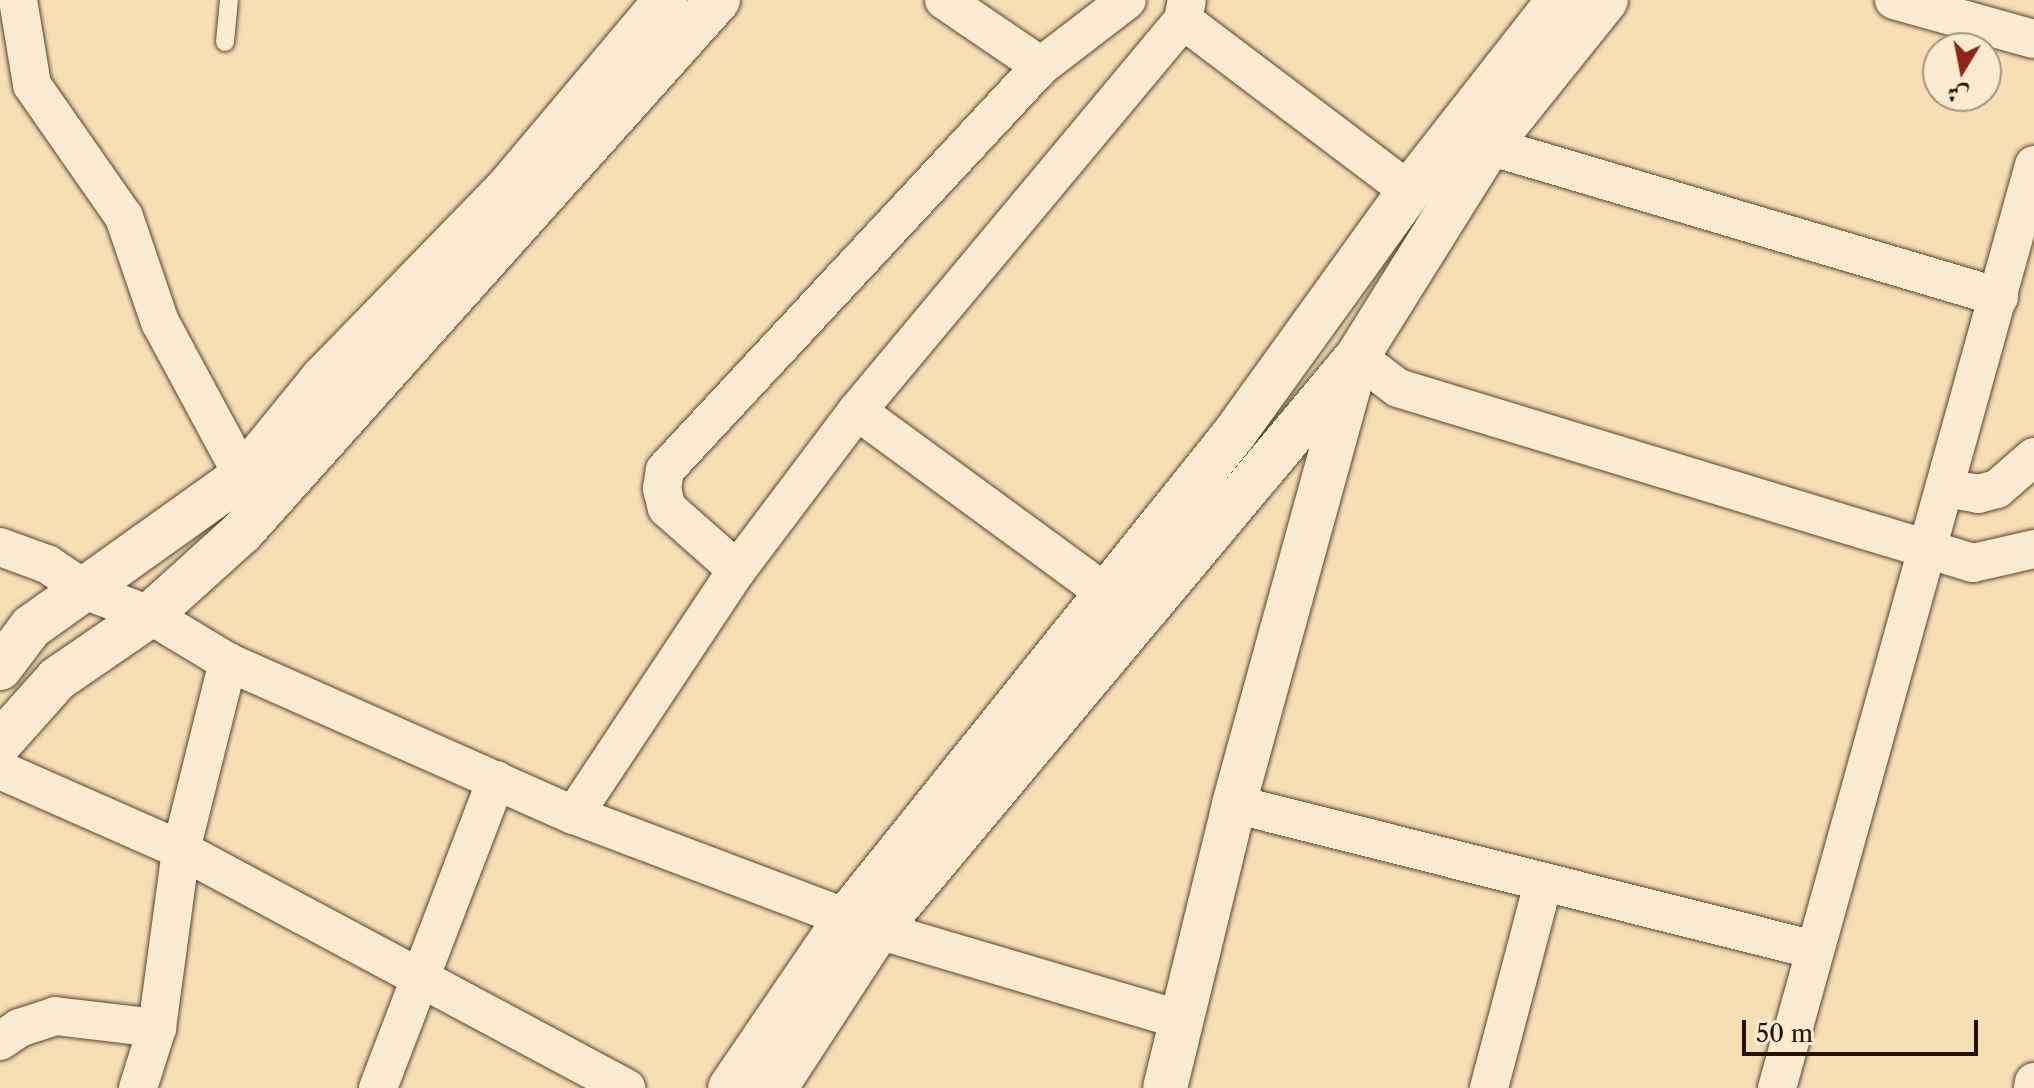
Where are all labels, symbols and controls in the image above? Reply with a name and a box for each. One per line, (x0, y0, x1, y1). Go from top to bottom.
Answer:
north arrow (1922, 32, 2002, 112)
text: ش (1945, 79, 1971, 109)
scale bar (1746, 1004, 1982, 1054)
text: 50 m (1756, 1019, 1813, 1048)

